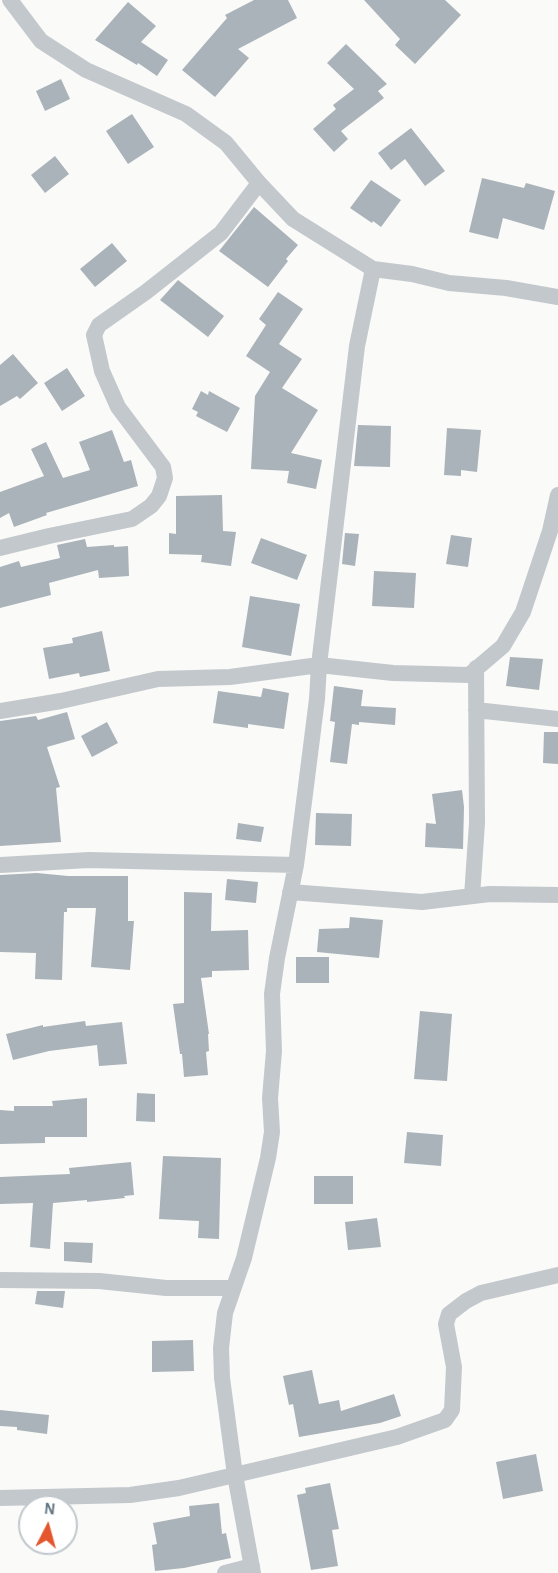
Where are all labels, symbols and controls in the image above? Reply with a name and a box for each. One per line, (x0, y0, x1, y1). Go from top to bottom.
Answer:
north arrow (18, 1495, 78, 1555)
text: N (43, 1501, 56, 1518)

